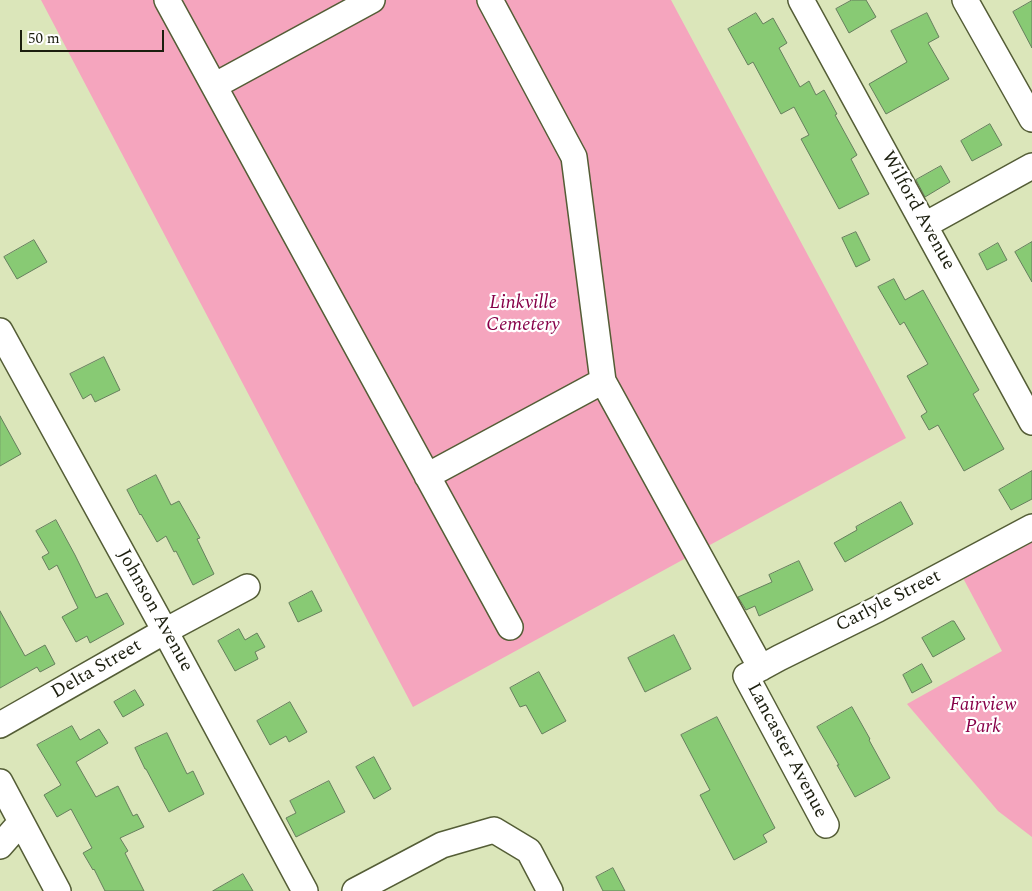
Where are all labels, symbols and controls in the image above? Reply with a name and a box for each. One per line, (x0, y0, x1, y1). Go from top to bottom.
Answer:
scale bar (22, 20, 166, 52)
text: 50 m (28, 27, 60, 50)
street label: Wilford Avenue (875, 148, 959, 274)
park label: Linkville Cemetery (486, 293, 560, 337)
street label: Johnson Avenue (111, 546, 197, 676)
street label: Carlyle Street (833, 566, 945, 638)
street label: Delta Street (48, 635, 146, 705)
street label: Lancaster Avenue (741, 680, 831, 822)
park label: Fairview Park (950, 695, 1016, 739)

